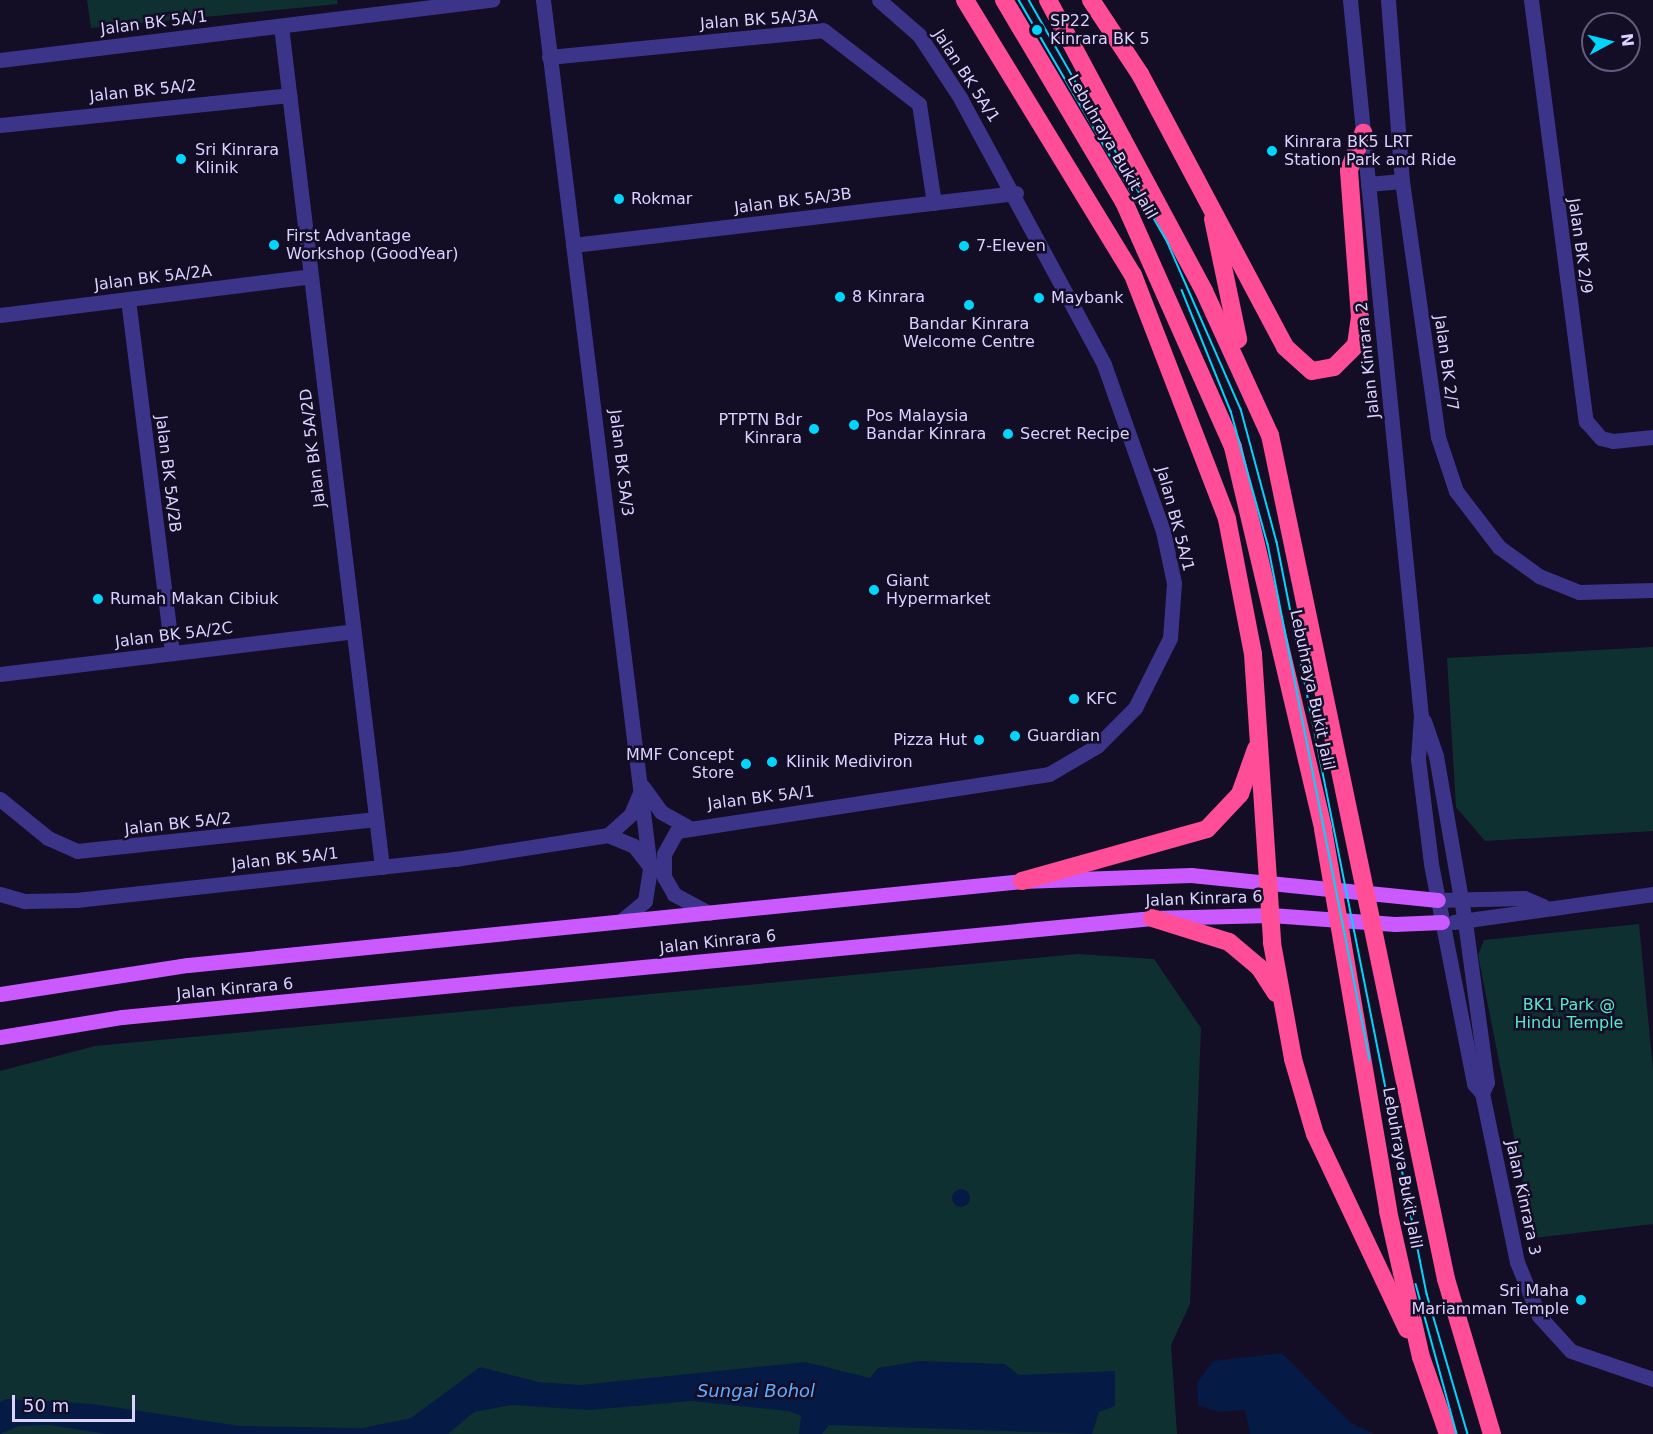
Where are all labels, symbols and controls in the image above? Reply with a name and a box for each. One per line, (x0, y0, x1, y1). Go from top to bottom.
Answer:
street label: Jalan BK 5A/3A (699, 6, 819, 34)
street label: Jalan BK 5A/1 (100, 7, 208, 39)
place label: SP22 Kinrara BK 5 (1050, 11, 1150, 49)
north arrow (1581, 12, 1641, 72)
marker: SP22 Kinrara BK 5 (1028, 21, 1046, 39)
street label: Jalan BK 5A/1 (929, 26, 1003, 126)
text: N (1617, 32, 1638, 48)
street label: Lebuhraya Bukit Jalil (1063, 71, 1161, 223)
street label: Jalan BK 5A/2 (89, 76, 197, 106)
place label: Kinrara BK5 LRT Station Park and Ride (1284, 132, 1456, 170)
place label: Sri Kinrara Klinik (195, 140, 279, 178)
marker: Kinrara BK5 LRT Station Park and Ride (1265, 144, 1279, 158)
marker: Sri Kinrara Klinik (172, 150, 190, 168)
street label: Jalan BK 5A/3B (733, 184, 853, 218)
place label: Rokmar (631, 189, 692, 209)
marker: Rokmar (612, 192, 626, 206)
street label: Jalan BK 2/9 (1564, 197, 1596, 295)
place label: First Advantage Workshop (GoodYear) (286, 226, 459, 264)
place label: 7-Eleven (976, 236, 1046, 256)
marker: First Advantage Workshop (GoodYear) (267, 238, 281, 252)
marker: 7-Eleven (957, 239, 971, 253)
street label: Jalan BK 5A/2A (93, 261, 213, 295)
place label: 8 Kinrara (852, 287, 925, 307)
place label: Maybank (1051, 288, 1123, 308)
marker: 8 Kinrara (833, 290, 847, 304)
marker: Maybank (1032, 291, 1046, 305)
marker: Bandar Kinrara Welcome Centre (962, 298, 976, 312)
street label: Jalan Kinrara 2 (1352, 301, 1384, 419)
place label: Bandar Kinrara Welcome Centre (903, 314, 1035, 352)
street label: Jalan BK 2/7 (1430, 314, 1462, 412)
street label: Jalan BK 5A/2D (296, 387, 330, 509)
place label: Pos Malaysia Bandar Kinrara (866, 406, 986, 444)
street label: Jalan BK 5A/3 (605, 409, 637, 517)
place label: PTPTN Bdr Kinrara (718, 410, 802, 448)
street label: Jalan BK 5A/2B (151, 414, 185, 534)
marker: Pos Malaysia Bandar Kinrara (847, 418, 861, 432)
marker: PTPTN Bdr Kinrara (807, 422, 821, 436)
place label: Secret Recipe (1020, 424, 1130, 444)
marker: Secret Recipe (1001, 427, 1015, 441)
street label: Jalan BK 5A/1 (1152, 465, 1198, 573)
place label: Giant Hypermarket (886, 571, 991, 609)
marker: Giant Hypermarket (867, 583, 881, 597)
place label: Rumah Makan Cibiuk (110, 589, 278, 609)
marker: Rumah Makan Cibiuk (91, 592, 105, 606)
street label: Lebuhraya Bukit Jalil (1286, 608, 1338, 772)
street label: Jalan BK 5A/2C (114, 618, 234, 652)
place label: KFC (1086, 689, 1117, 709)
marker: KFC (1067, 692, 1081, 706)
place label: Guardian (1027, 726, 1100, 746)
marker: Guardian (1008, 729, 1022, 743)
place label: Pizza Hut (893, 730, 967, 750)
marker: Pizza Hut (972, 733, 986, 747)
place label: MMF Concept Store (626, 745, 734, 783)
place label: Klinik Mediviron (786, 752, 913, 772)
marker: Klinik Mediviron (763, 753, 781, 771)
marker: MMF Concept Store (739, 757, 753, 771)
street label: Jalan BK 5A/1 (707, 782, 815, 814)
street label: Jalan BK 5A/2 (124, 809, 232, 839)
street label: Jalan BK 5A/1 (231, 844, 339, 874)
street label: Jalan Kinrara 6 (1145, 887, 1263, 911)
street label: Jalan Kinrara 6 (659, 926, 777, 958)
street label: Jalan Kinrara 6 (176, 974, 294, 1004)
park label: BK1 Park @ Hindu Temple (1515, 995, 1623, 1033)
street label: Lebuhraya Bukit Jalil (1378, 1086, 1426, 1250)
street label: Jalan Kinrara 3 (1501, 1139, 1545, 1257)
place label: Sri Maha Mariamman Temple (1411, 1281, 1569, 1319)
marker: Sri Maha Mariamman Temple (1574, 1293, 1588, 1307)
water label: Sungai Bohol (697, 1380, 815, 1402)
scale bar (15, 1383, 138, 1421)
text: 50 m (23, 1395, 69, 1416)

